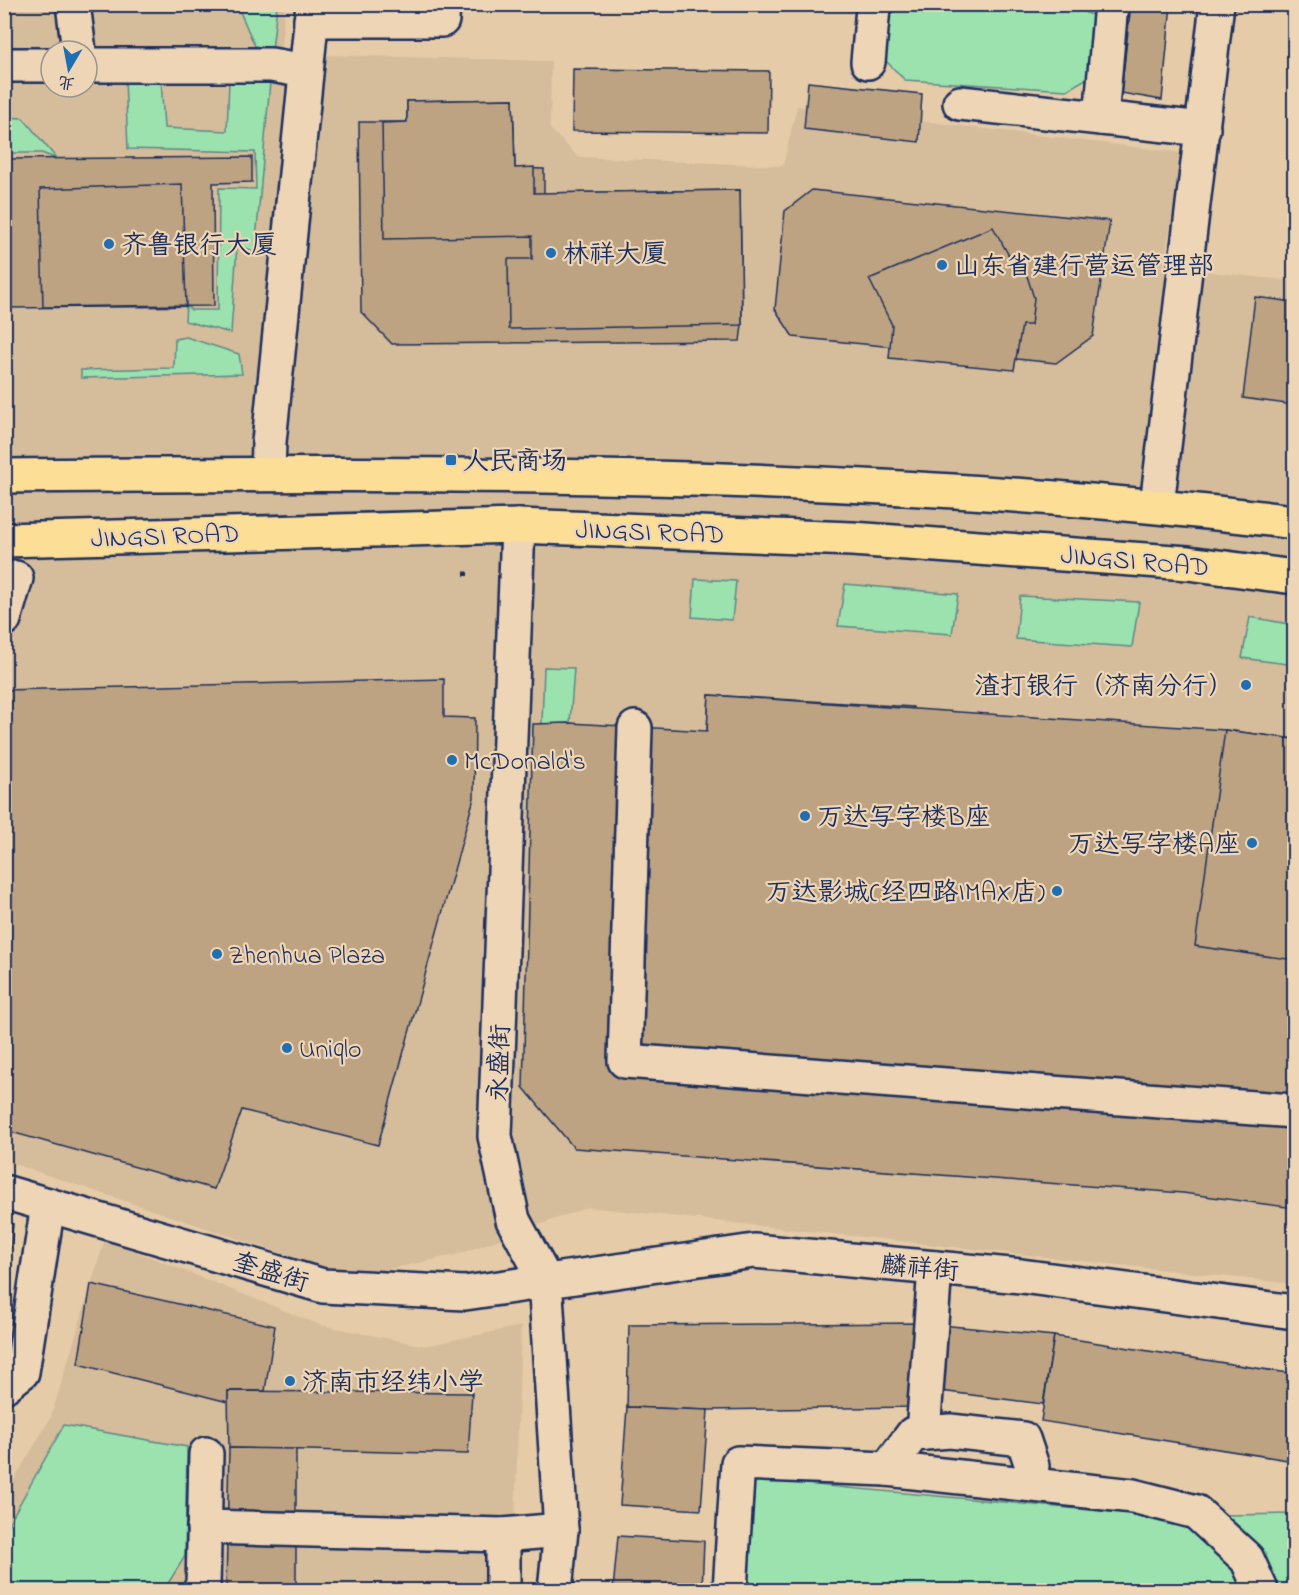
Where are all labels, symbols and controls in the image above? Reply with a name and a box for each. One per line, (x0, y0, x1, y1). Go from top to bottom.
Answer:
north arrow (39, 39, 99, 99)
text: 北 (57, 69, 77, 95)
place label: 齐鲁银行大厦 (121, 228, 277, 266)
marker: 齐鲁银行大厦 (102, 237, 116, 251)
place label: 林祥大厦 (563, 237, 667, 275)
marker: 林祥大厦 (544, 246, 558, 260)
place label: 山东省建行营运管理部 (954, 249, 1214, 287)
marker: 山东省建行营运管理部 (935, 258, 949, 272)
place label: 人民商场 (463, 444, 567, 482)
marker: 人民商场 (444, 453, 458, 467)
street label: JINGSI ROAD (575, 512, 725, 556)
street label: JINGSI ROAD (90, 516, 240, 560)
street label: JINGSI ROAD (1059, 538, 1211, 588)
place label: 渣打银行（济南分行） (974, 669, 1234, 707)
marker: 渣打银行（济南分行） (1239, 678, 1253, 692)
place label: McDonald's (464, 744, 586, 782)
marker: McDonald's (445, 753, 459, 767)
place label: 万达写字楼B座 (817, 800, 991, 838)
marker: 万达写字楼B座 (798, 809, 812, 823)
place label: 万达写字楼A座 (1068, 827, 1240, 865)
marker: 万达写字楼A座 (1245, 836, 1259, 850)
place label: 万达影城(经四路IMAX店) (766, 875, 1045, 913)
marker: 万达影城(经四路IMAX店) (1050, 884, 1064, 898)
place label: Zhenhua Plaza (229, 938, 385, 976)
marker: Zhenhua Plaza (210, 947, 224, 961)
street label: 永盛街 (481, 1023, 521, 1103)
place label: Uniqlo (299, 1032, 362, 1070)
marker: Uniqlo (280, 1041, 294, 1055)
street label: 奎盛街 (227, 1244, 313, 1303)
street label: 麟祥街 (879, 1248, 960, 1292)
place label: 济南市经纬小学 (302, 1365, 484, 1403)
marker: 济南市经纬小学 (283, 1374, 297, 1388)

